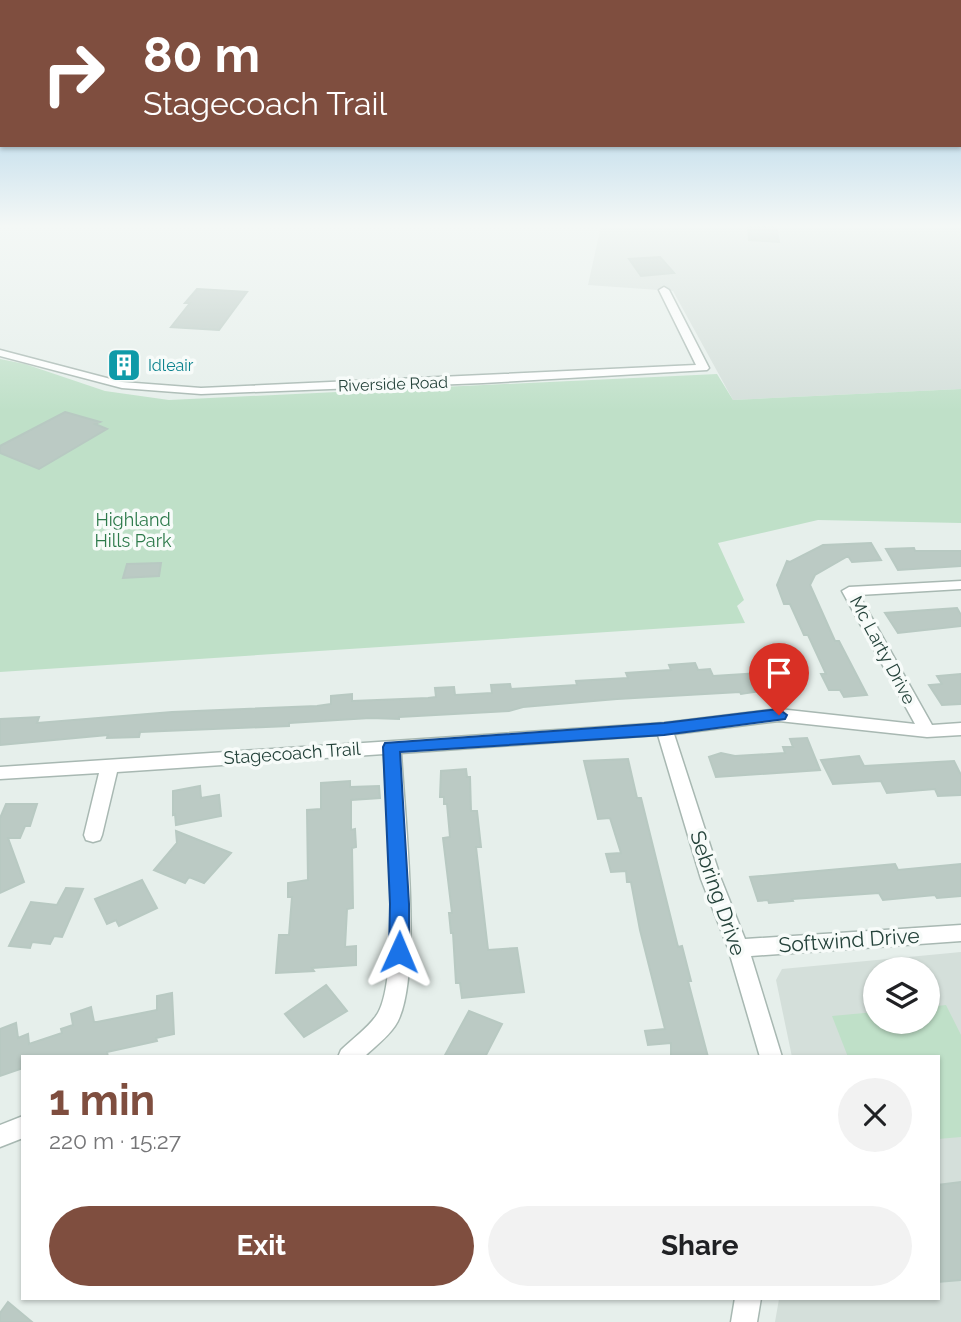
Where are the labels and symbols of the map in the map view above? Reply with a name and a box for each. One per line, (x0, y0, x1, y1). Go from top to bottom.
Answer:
building icon: Idleair (105, 346, 143, 384)
place label: Idleair (148, 356, 194, 375)
street label: Riverside Road (338, 373, 448, 395)
park label: Highland Hills Park (94, 509, 172, 551)
street label: Mc Larty Drive (846, 592, 921, 708)
pin (749, 643, 809, 715)
street label: Stagecoach Trail (223, 738, 361, 768)
street label: Sebring Drive (685, 827, 751, 959)
position arrow (362, 915, 436, 989)
street label: Softwind Drive (778, 923, 920, 957)

